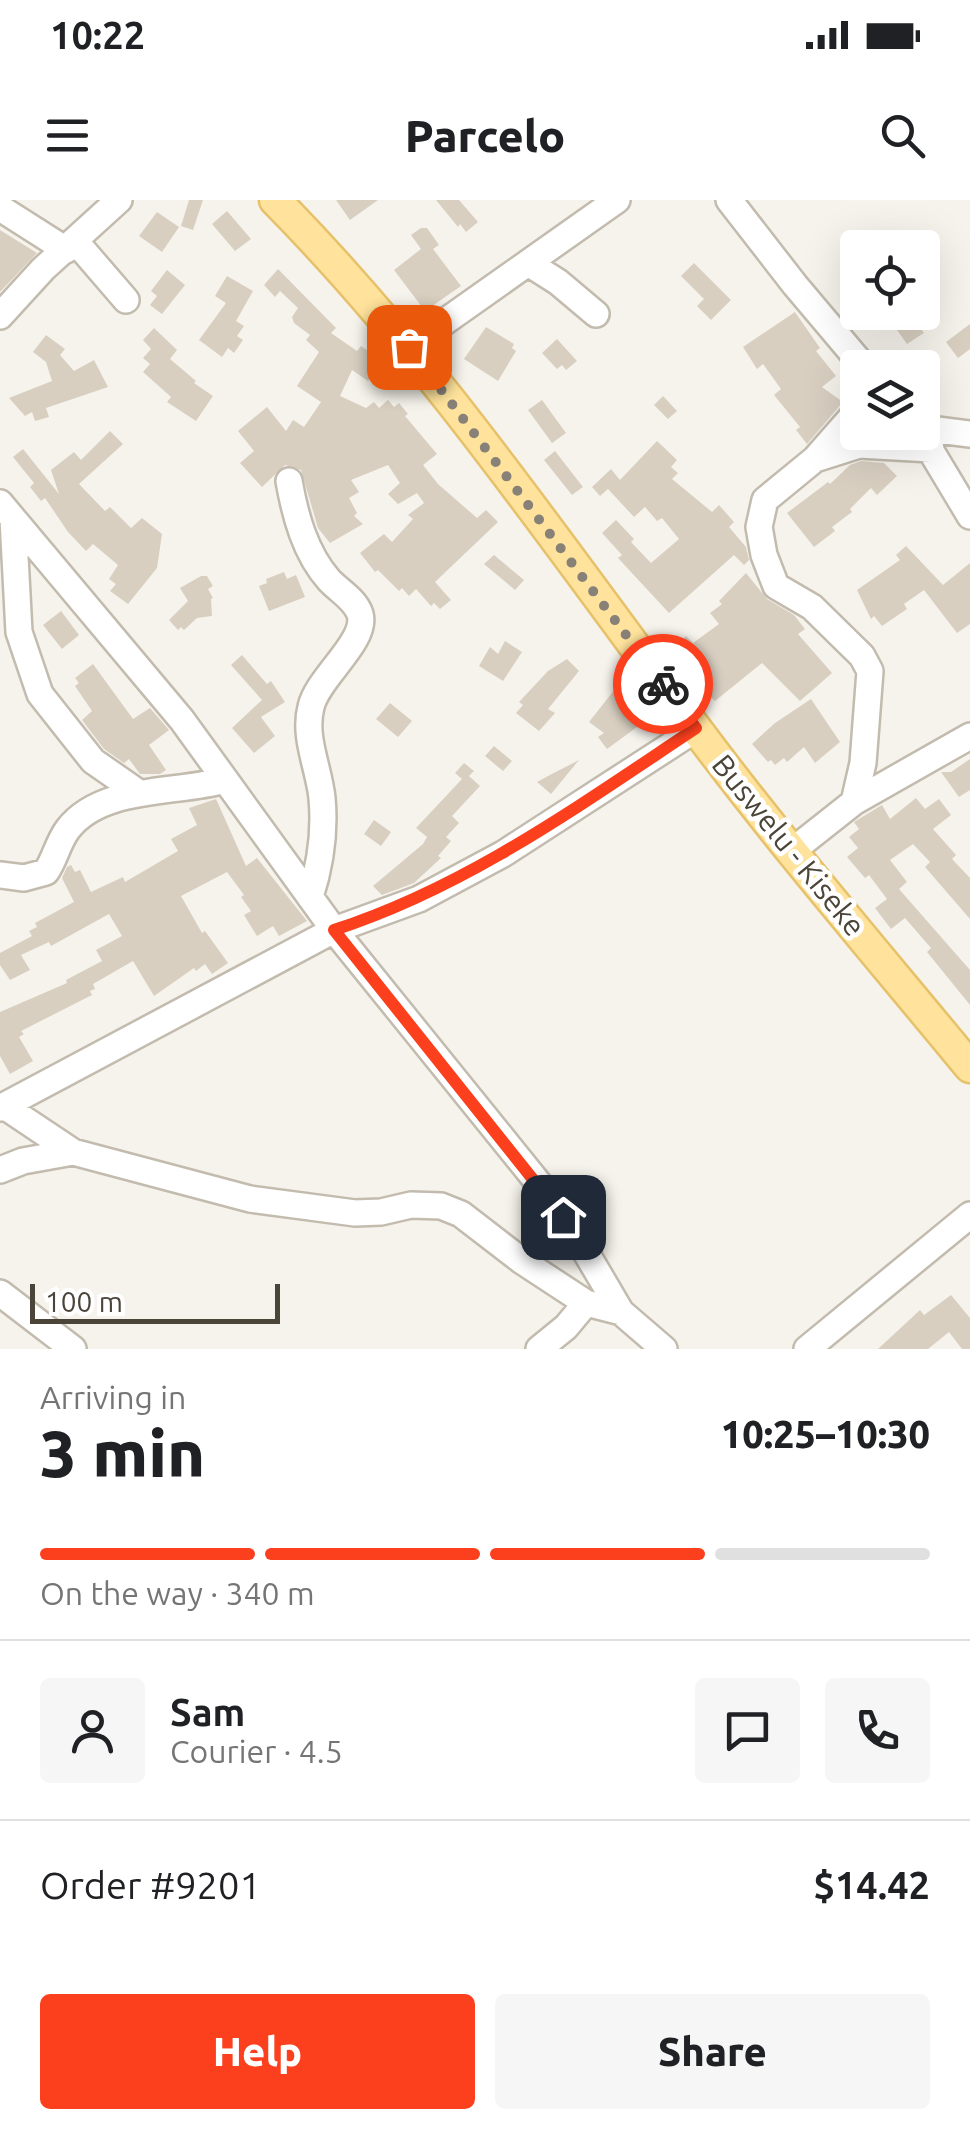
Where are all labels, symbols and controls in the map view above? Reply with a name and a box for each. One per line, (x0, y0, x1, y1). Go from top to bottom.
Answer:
text: 10:22 (50, 14, 145, 56)
icon: menu (40, 108, 95, 163)
icon: search (875, 108, 930, 163)
text: Parcelo (405, 110, 565, 161)
map controls (840, 230, 940, 450)
button: locate (840, 230, 940, 330)
pin (367, 305, 452, 390)
icon: bag (382, 320, 437, 375)
button: layers (840, 350, 940, 450)
courier (613, 634, 713, 734)
icon: bike (636, 657, 691, 712)
street label: Buswelu - Kiseke (706, 748, 872, 942)
pin (521, 1175, 606, 1260)
icon: home (536, 1190, 591, 1245)
scale bar (30, 1279, 280, 1324)
text: 100 m (45, 1286, 123, 1317)
text: Arriving in (40, 1379, 186, 1415)
text: 10:25–10:30 (721, 1413, 930, 1455)
text: 3 min (40, 1416, 205, 1489)
text: On the way · 340 m (40, 1575, 315, 1611)
button: person (40, 1678, 145, 1783)
button: chat (695, 1678, 800, 1783)
button: phone (825, 1678, 930, 1783)
text: Sam (170, 1691, 245, 1733)
text: Courier · 4.5 (170, 1733, 343, 1769)
text: Order #9201 (40, 1864, 261, 1906)
text: $14.42 (813, 1864, 930, 1906)
button: Help (40, 1994, 475, 2109)
button: Share (495, 1994, 930, 2109)

